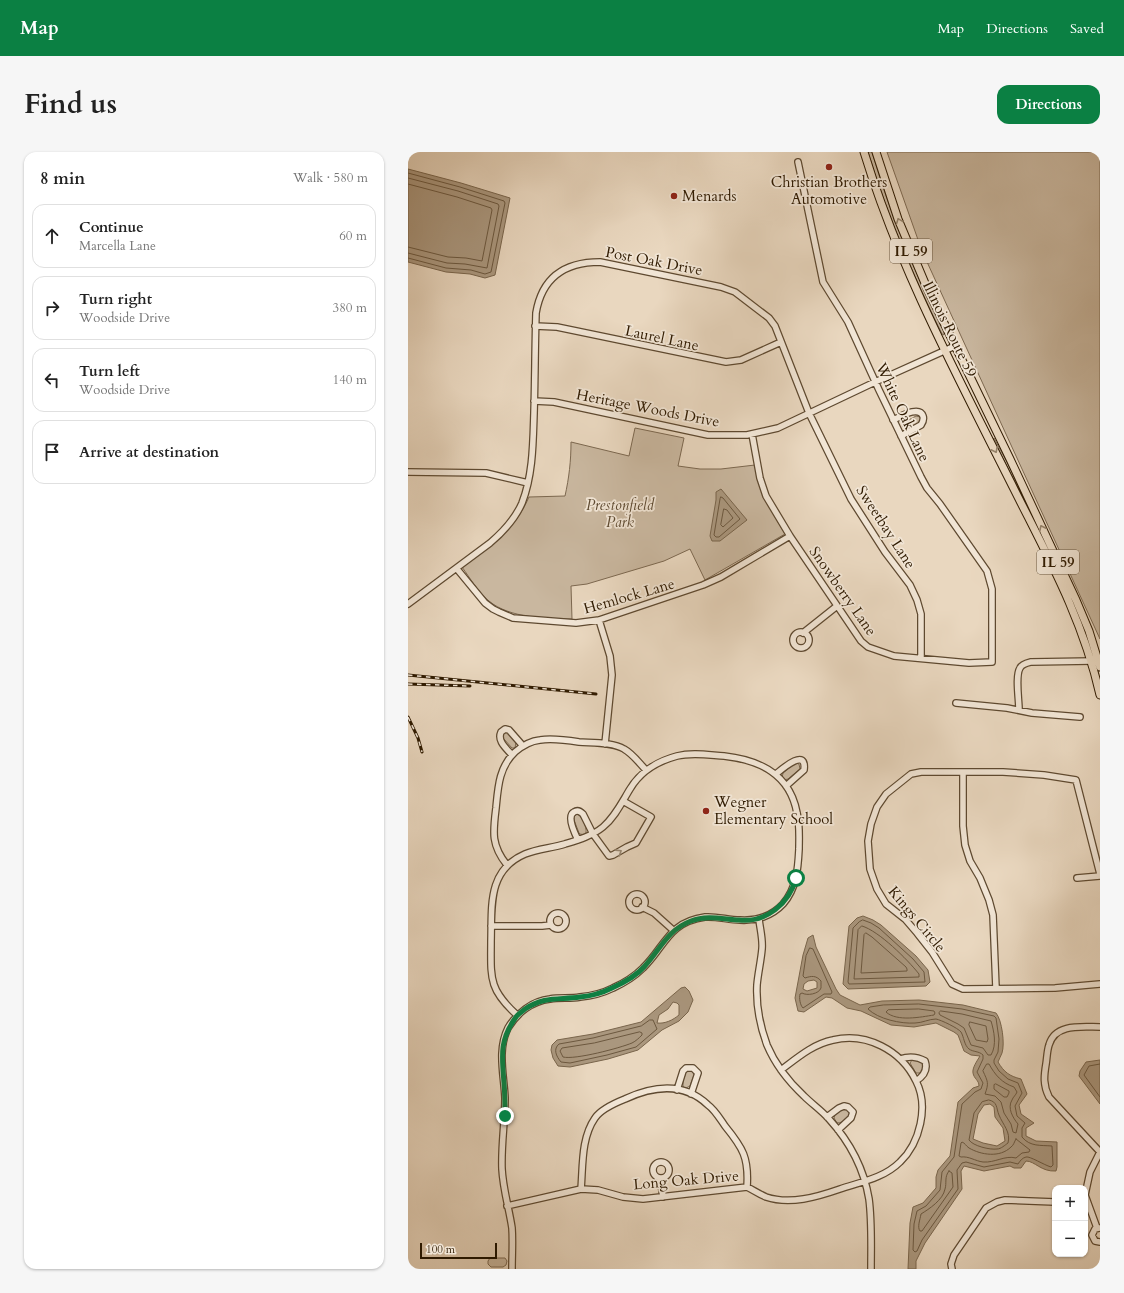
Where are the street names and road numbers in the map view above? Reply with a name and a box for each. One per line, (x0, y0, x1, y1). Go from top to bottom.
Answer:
road number: IL 59 (890, 239, 932, 263)
street label: Post Oak Drive (604, 242, 704, 280)
street label: Illinois Route 59 (918, 278, 982, 381)
street label: Laurel Lane (623, 320, 701, 356)
street label: White Oak Lane (871, 358, 935, 465)
street label: Heritage Woods Drive (575, 384, 722, 432)
street label: Sweetbay Lane (852, 482, 920, 573)
street label: Snowberry Lane (805, 542, 881, 640)
road number: IL 59 (1037, 550, 1079, 574)
street label: Hemlock Lane (581, 573, 677, 619)
street label: Kings Circle (884, 882, 950, 956)
street label: Long Oak Drive (632, 1165, 740, 1195)

